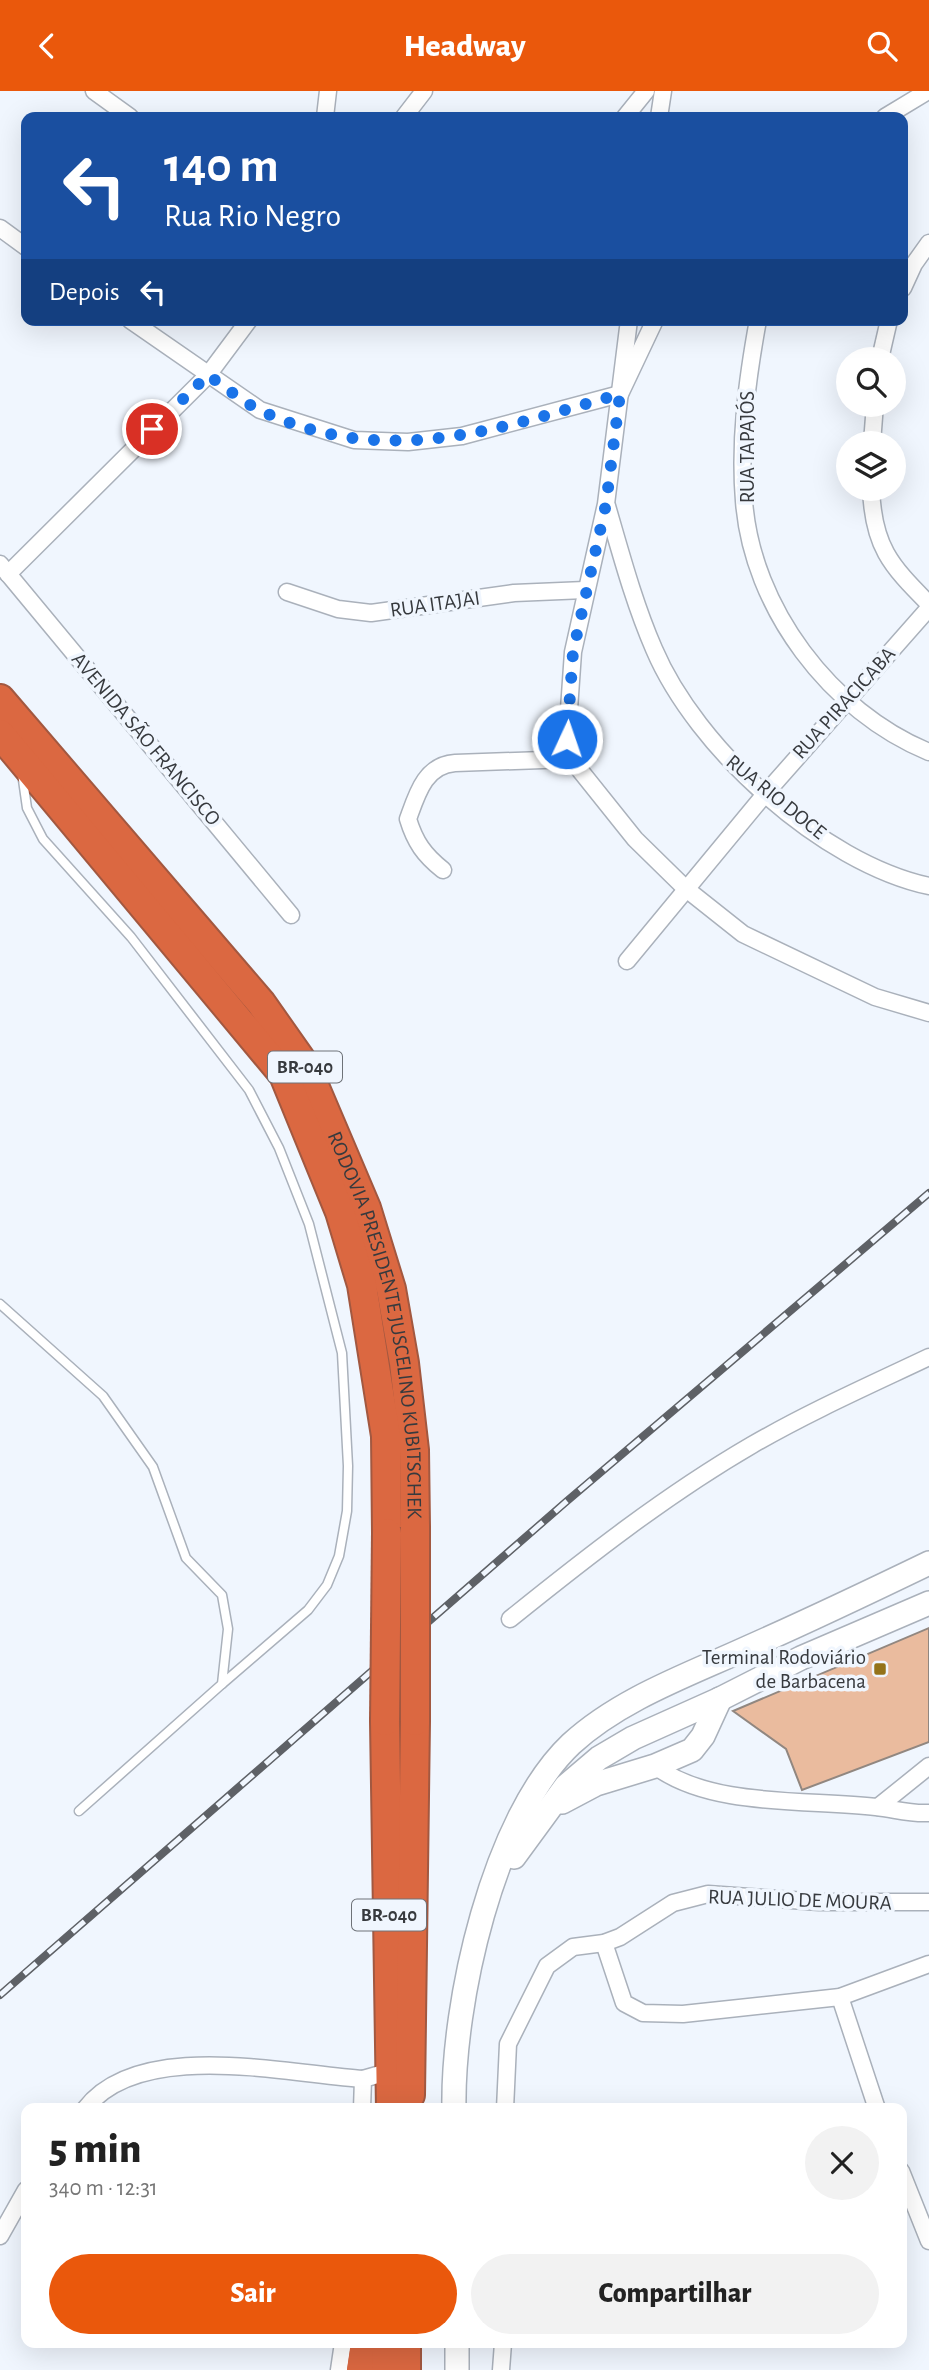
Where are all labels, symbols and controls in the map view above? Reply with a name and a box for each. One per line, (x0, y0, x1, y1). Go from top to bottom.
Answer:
icon: back (28, 27, 66, 65)
icon: search (863, 27, 901, 65)
text: Headway (403, 30, 526, 62)
icon: left (49, 140, 140, 231)
text: 140 m (164, 142, 279, 191)
text: Rua Rio Negro (164, 200, 341, 232)
icon: left (134, 273, 172, 311)
text: Depois (49, 279, 120, 305)
map controls (836, 347, 906, 501)
button: search (836, 347, 906, 417)
street label: RUA TAPAJÓS (735, 391, 758, 503)
pin (122, 399, 182, 459)
icon: arrive (133, 410, 171, 448)
button: layers (836, 431, 906, 501)
street label: RUA ITAJAI (389, 587, 481, 621)
street label: RUA PIRACICABA (789, 643, 899, 763)
street label: AVENIDA SÃO FRANCISCO (68, 647, 226, 829)
position arrow (530, 702, 604, 776)
street label: RUA RIO DOCE (722, 751, 830, 843)
road number: BR-040 (268, 1051, 342, 1083)
street label: RODOVIA PRESIDENTE JUSCELINO KUBITSCHEK (324, 1128, 425, 1519)
place label: Terminal Rodoviário de Barbacena (702, 1647, 866, 1692)
marker: Terminal Rodoviário de Barbacena (872, 1661, 888, 1677)
street label: RUA JULIO DE MOURA (708, 1886, 892, 1914)
road number: BR-040 (352, 1899, 426, 1931)
button: close (805, 2126, 879, 2200)
text: 5 min (49, 2128, 141, 2170)
text: 340 m · 12:31 (49, 2177, 158, 2200)
button: Sair (49, 2254, 457, 2334)
button: Compartilhar (471, 2254, 879, 2334)

